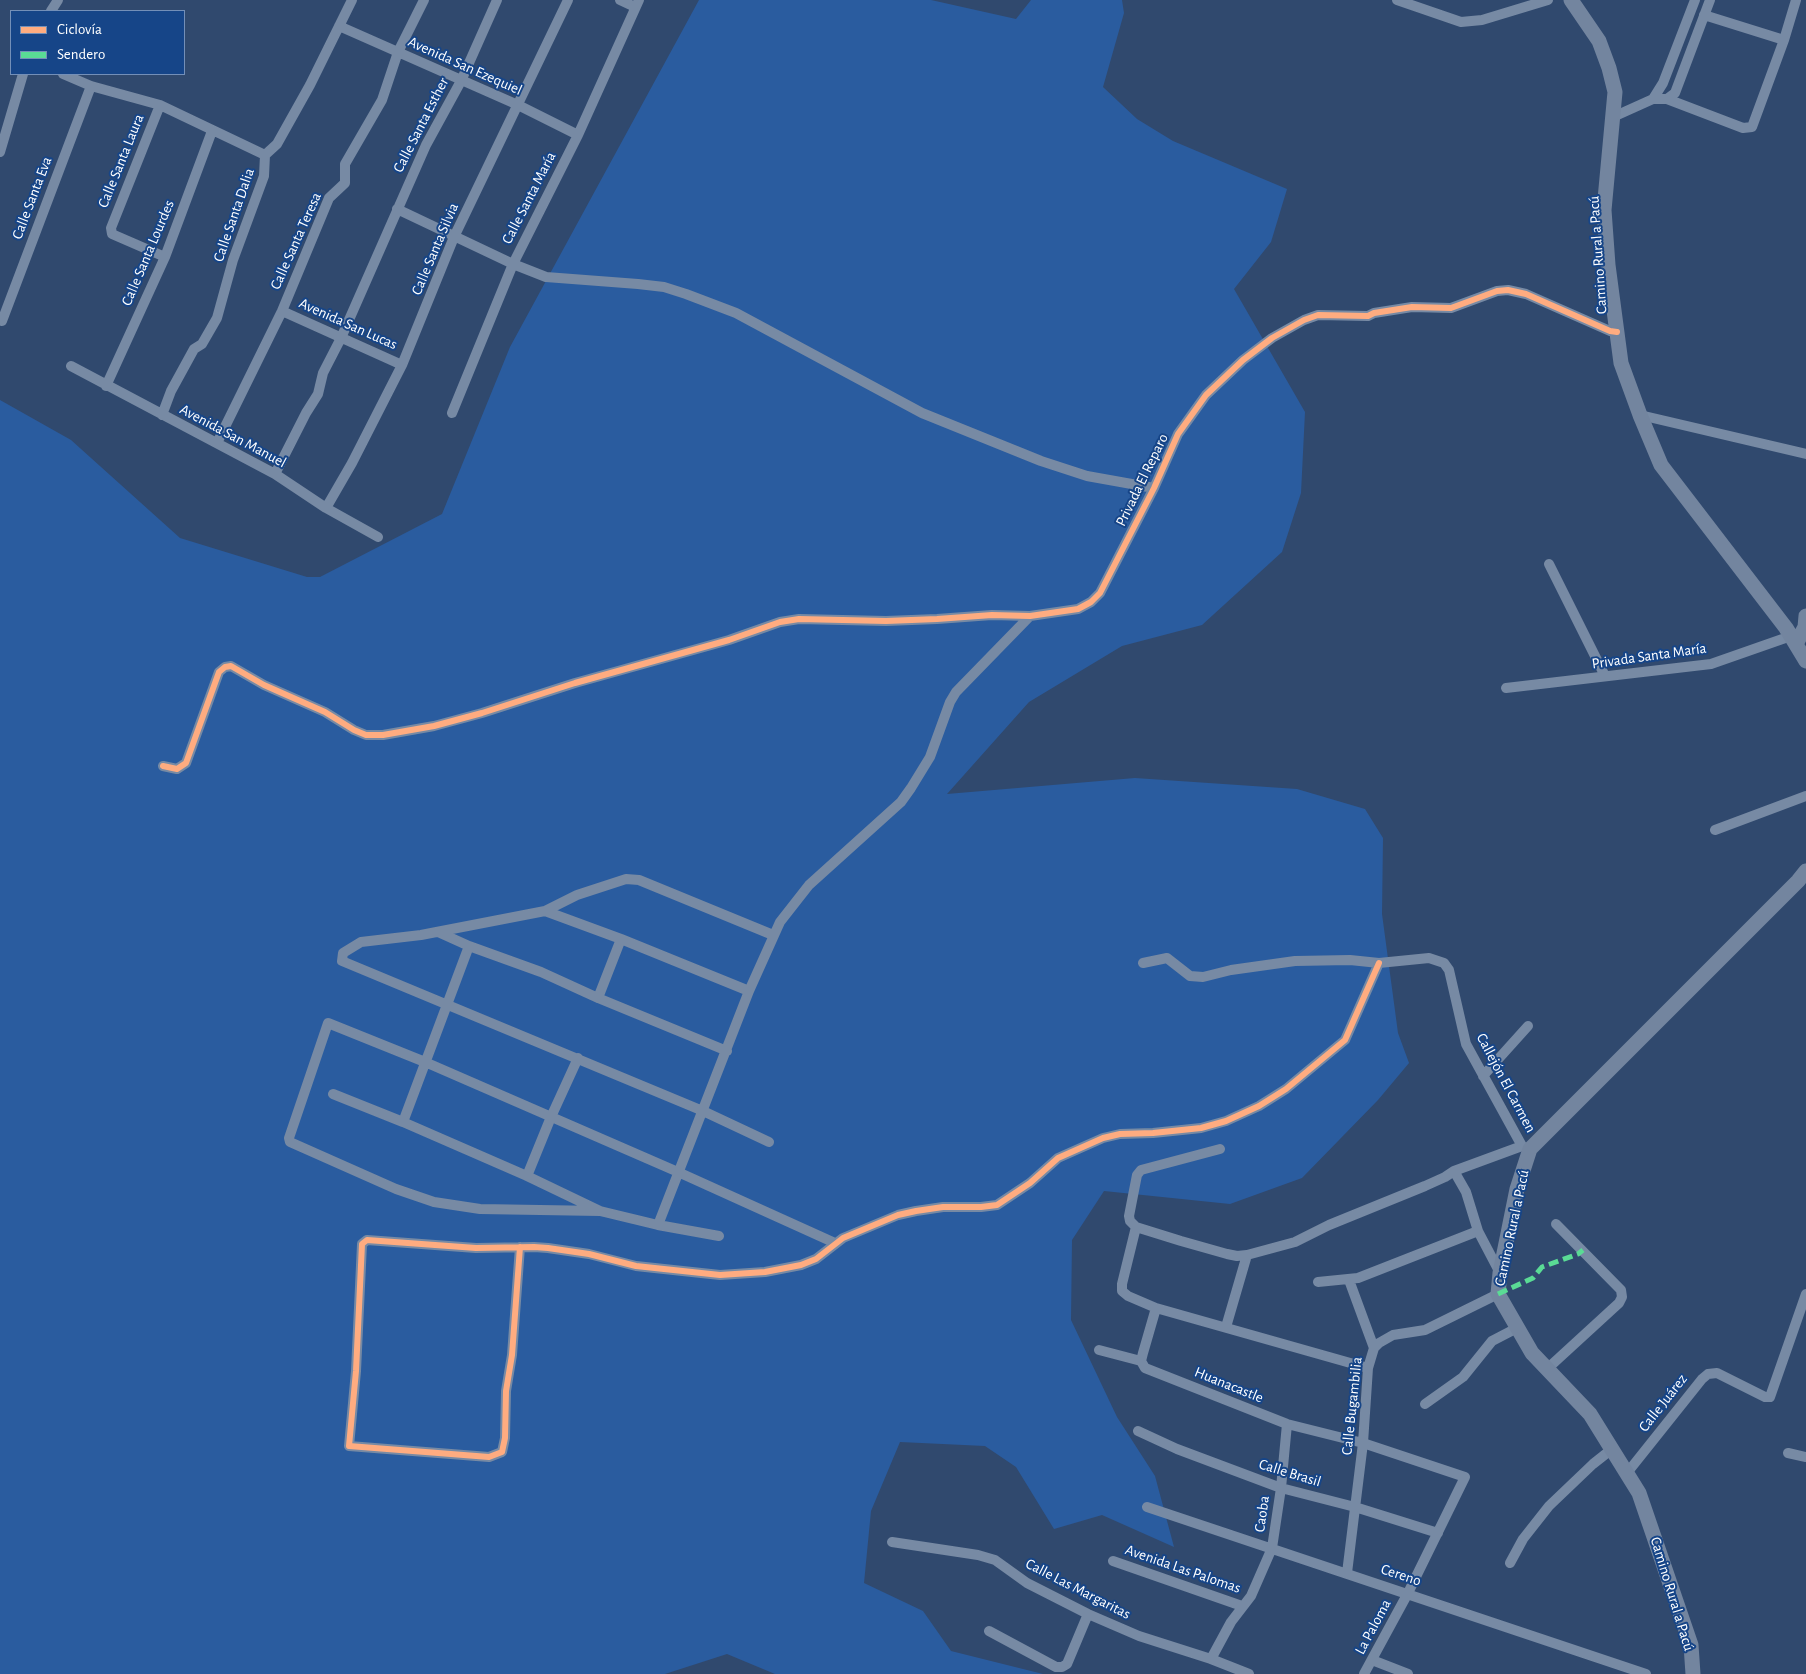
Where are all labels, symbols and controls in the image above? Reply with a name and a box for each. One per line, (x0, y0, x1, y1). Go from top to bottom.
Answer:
legend (10, 10, 185, 75)
text: Ciclovía (57, 22, 102, 37)
street label: Avenida San Ezequiel (405, 33, 525, 99)
text: Sendero (57, 47, 105, 62)
street label: Calle Santa Esther (389, 75, 453, 175)
street label: Calle Santa Laura (94, 112, 148, 210)
street label: Calle Santa María (498, 149, 560, 247)
street label: Calle Santa Eva (8, 154, 56, 242)
street label: Calle Santa Dalia (210, 166, 258, 264)
street label: Calle Santa Teresa (267, 190, 325, 292)
street label: Camino Rural a Pacú (1585, 195, 1611, 315)
street label: Calle Santa Lourdes (118, 197, 178, 309)
street label: Calle Santa Silvia (408, 200, 462, 298)
street label: Avenida San Lucas (296, 294, 400, 354)
street label: Avenida San Manuel (177, 400, 289, 472)
street label: Privada El Reparo (1112, 431, 1172, 529)
street label: Privada Santa María (1591, 639, 1707, 673)
street label: Callejón El Carmen (1472, 1030, 1540, 1136)
street label: Camino Rural a Pacú (1491, 1168, 1533, 1288)
street label: Calle Bugambilia (1338, 1356, 1366, 1456)
street label: Huanacastle (1192, 1363, 1266, 1407)
street label: Calle Juárez (1635, 1371, 1691, 1435)
street label: Calle Brasil (1257, 1455, 1323, 1491)
street label: Caoba (1251, 1495, 1273, 1533)
street label: Camino Rural a Pacú (1646, 1535, 1698, 1653)
street label: Avenida Las Palomas (1123, 1541, 1243, 1597)
street label: Calle Las Margaritas (1022, 1555, 1134, 1623)
street label: Cereno (1379, 1560, 1423, 1590)
street label: La Paloma (1351, 1596, 1395, 1658)

